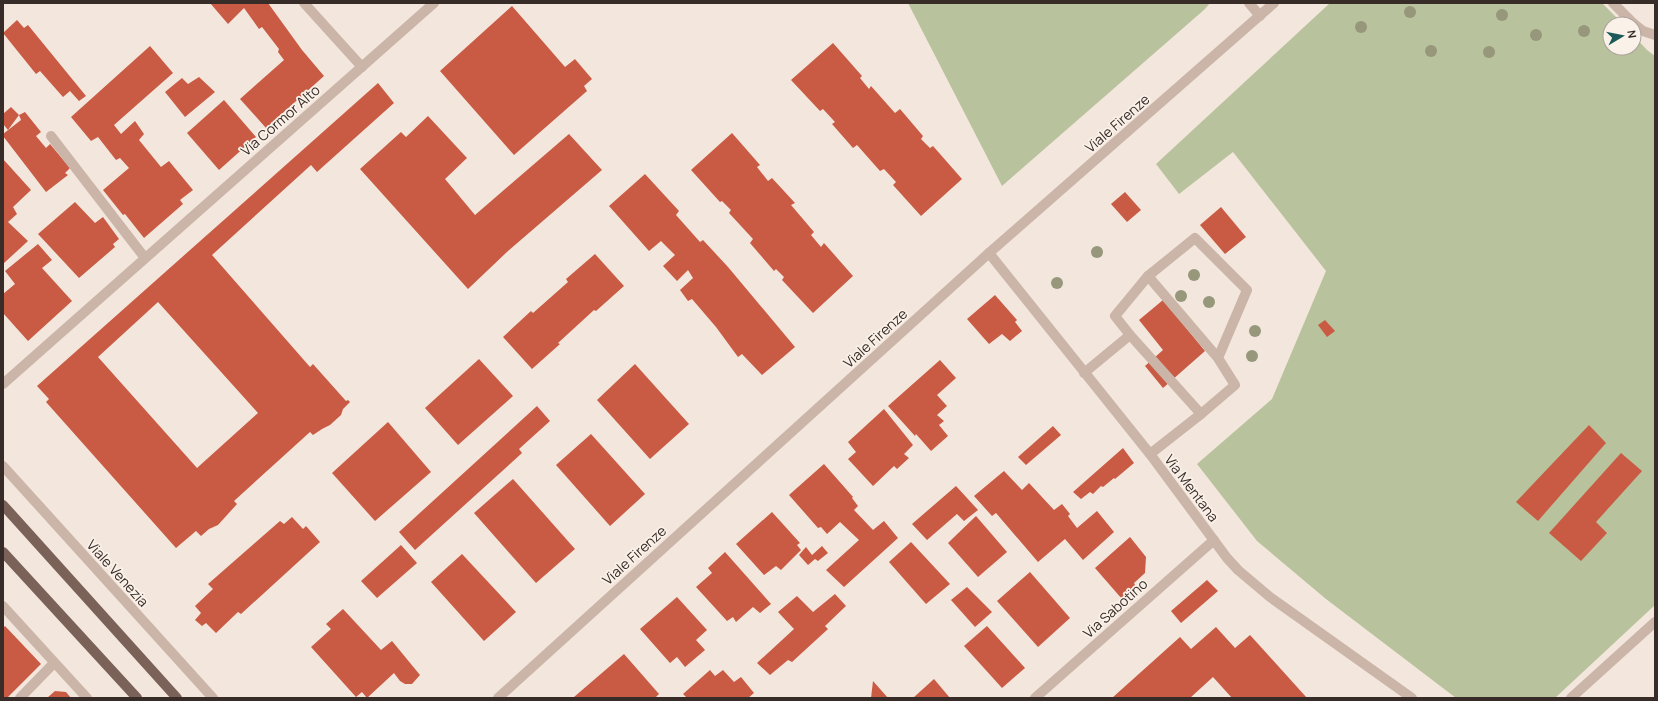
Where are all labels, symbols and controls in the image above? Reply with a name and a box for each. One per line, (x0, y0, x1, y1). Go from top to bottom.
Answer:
north arrow (1602, 16, 1642, 56)
text: N (1624, 29, 1640, 39)
street label: Via Cormor Alto (236, 80, 324, 160)
street label: Viale Firenze (1081, 90, 1153, 156)
street label: Viale Firenze (839, 304, 911, 372)
street label: Via Mentana (1160, 451, 1224, 525)
street label: Viale Firenze (598, 521, 670, 589)
street label: Viale Venezia (83, 535, 153, 611)
street label: Via Sabotino (1079, 574, 1151, 642)

